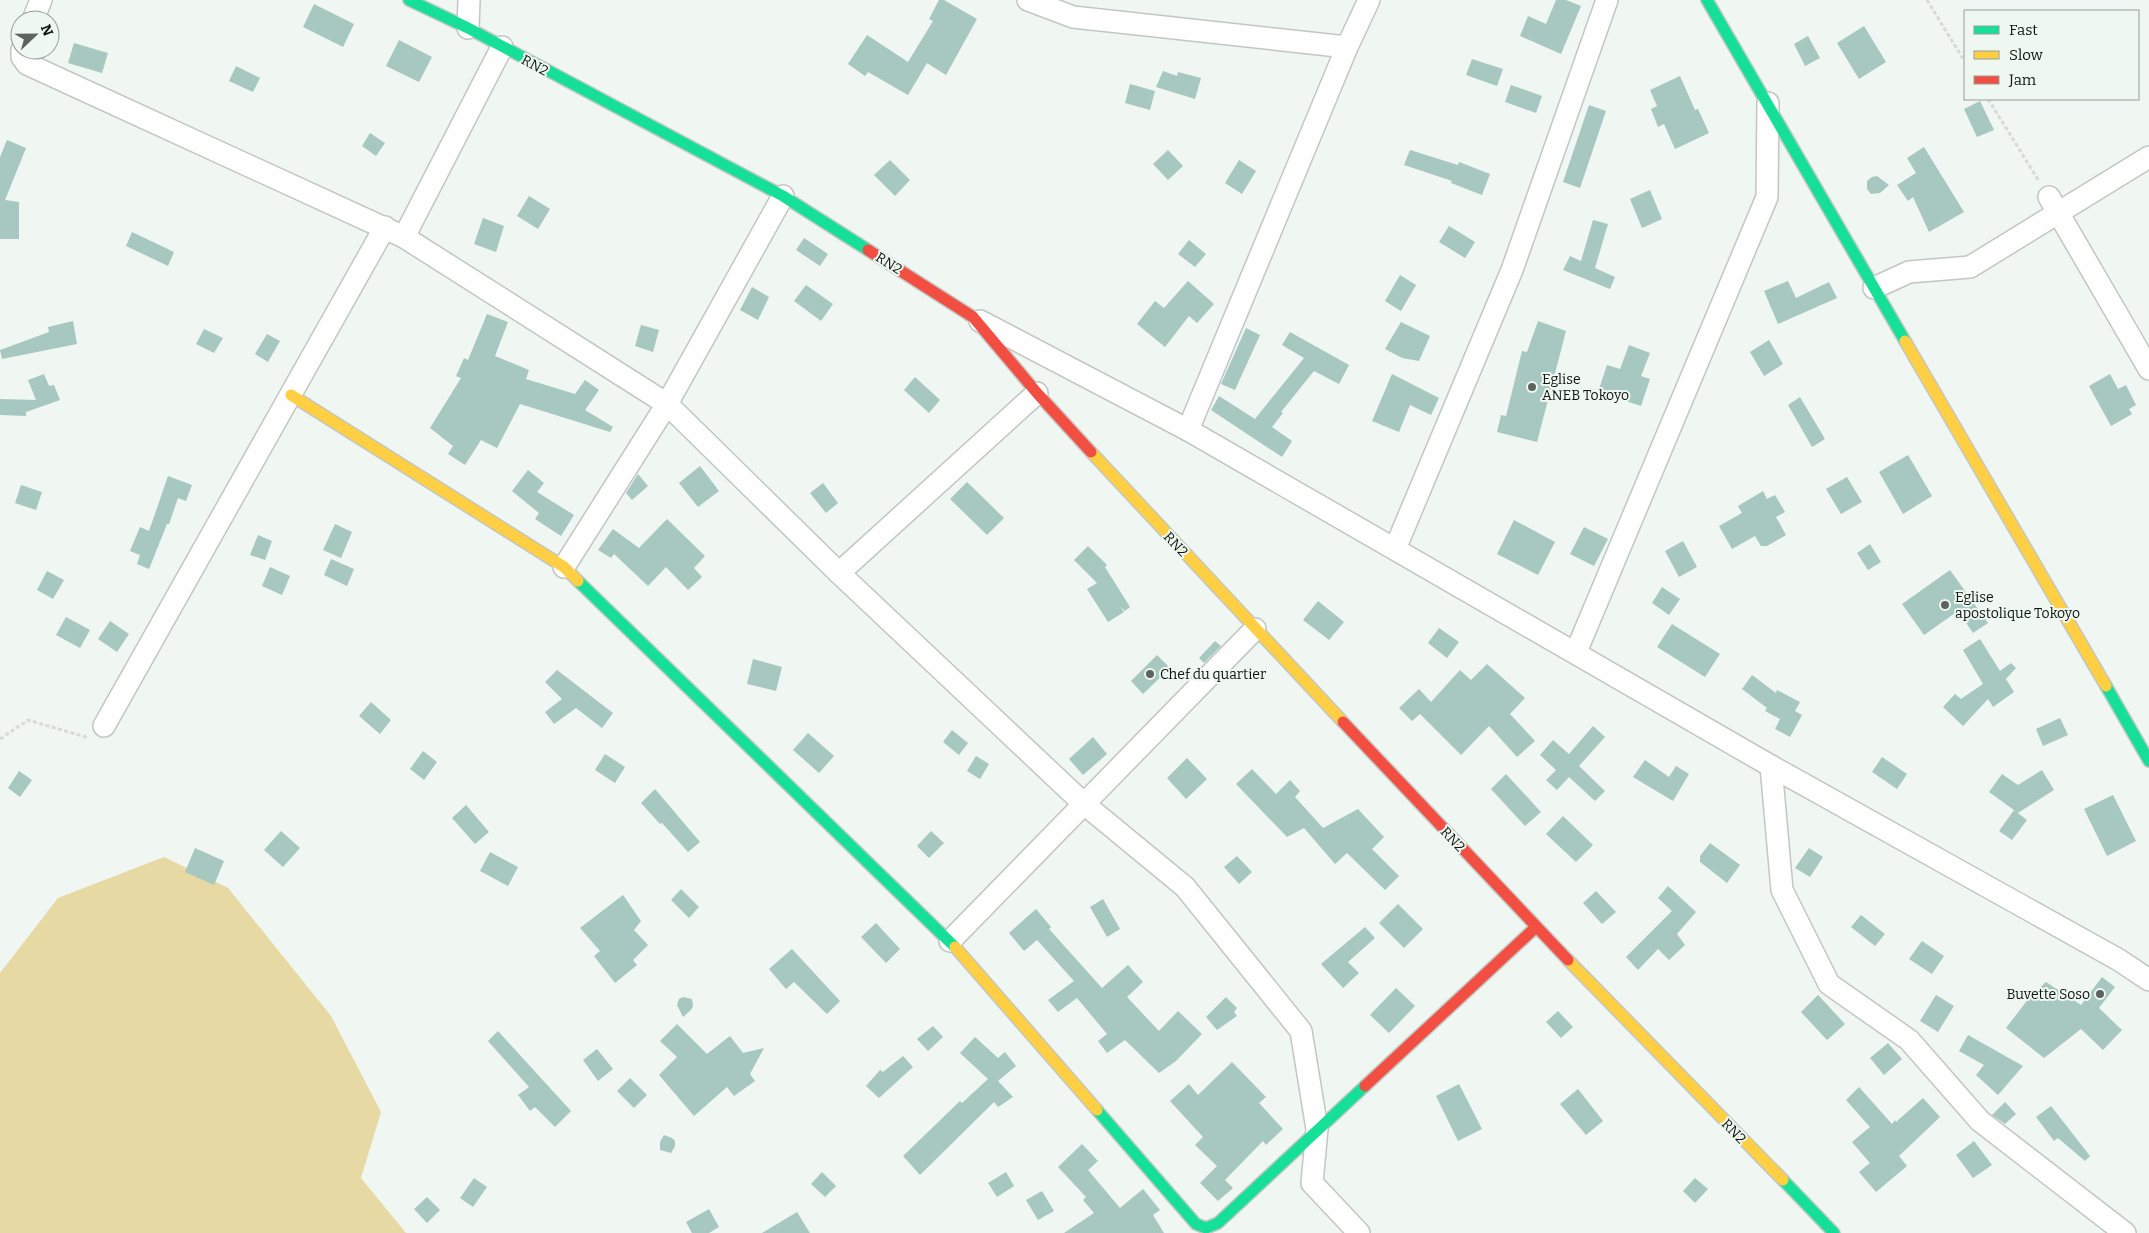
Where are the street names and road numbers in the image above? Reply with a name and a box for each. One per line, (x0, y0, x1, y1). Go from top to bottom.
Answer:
street label: RN2 (518, 51, 551, 80)
street label: RN2 (872, 249, 905, 278)
street label: RN2 (1160, 528, 1191, 560)
street label: RN2 (1437, 823, 1468, 855)
street label: RN2 (1718, 1115, 1749, 1147)

